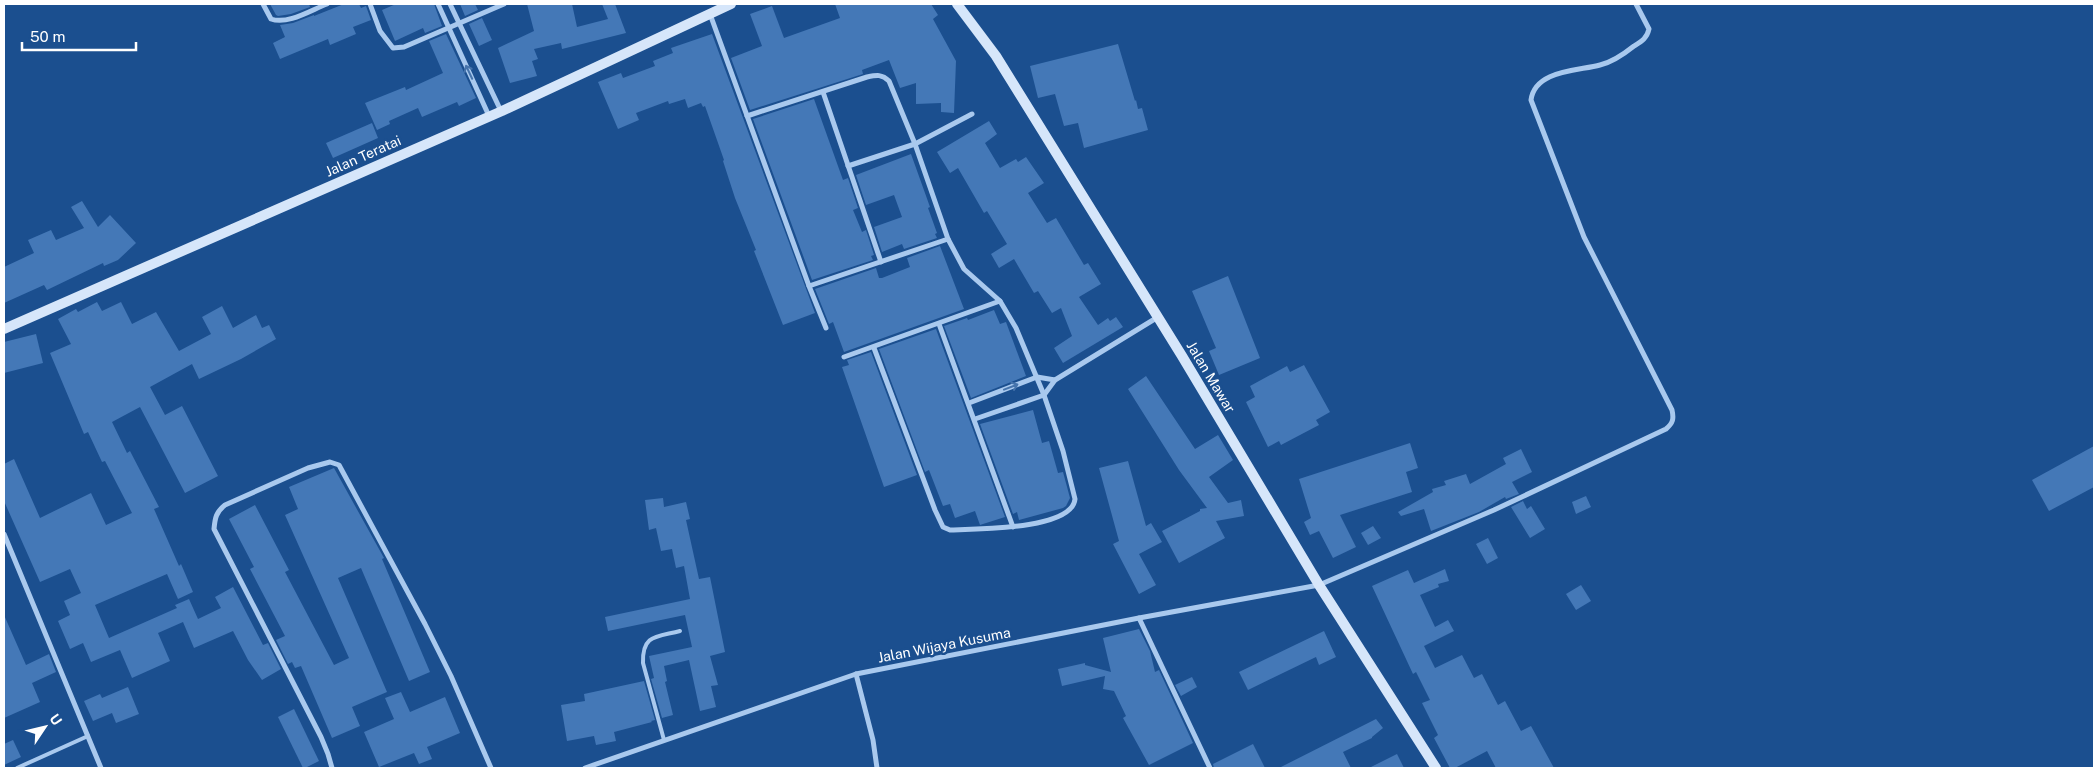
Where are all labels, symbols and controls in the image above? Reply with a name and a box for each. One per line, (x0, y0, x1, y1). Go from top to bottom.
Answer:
scale bar (22, 20, 136, 52)
text: 50 m (30, 28, 65, 45)
one-way arrow (463, 65, 473, 80)
street label: Jalan Teratai (323, 132, 403, 180)
street label: Jalan Mawar (1183, 338, 1239, 416)
one-way arrow (1003, 382, 1019, 391)
street label: Jalan Wijaya Kusuma (876, 624, 1012, 666)
north arrow (20, 702, 70, 752)
text: U (46, 711, 65, 728)

